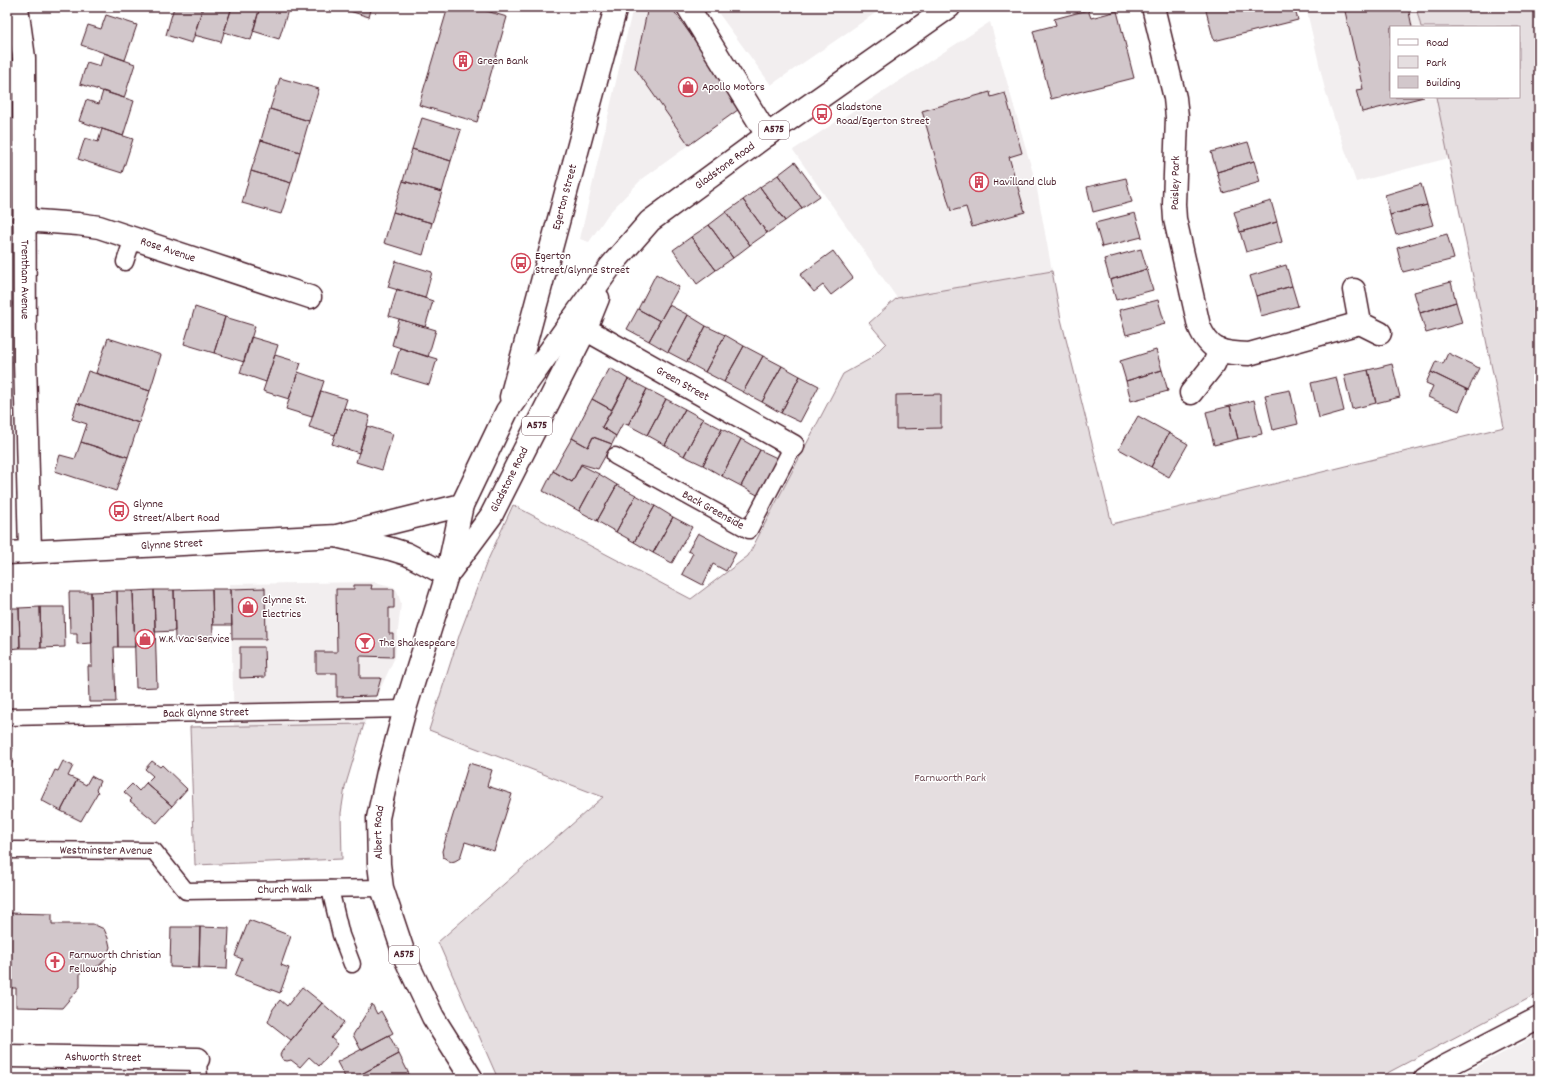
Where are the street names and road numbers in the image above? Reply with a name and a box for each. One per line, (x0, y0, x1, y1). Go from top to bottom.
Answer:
road number: A575 (759, 121, 789, 139)
street label: Gladstone Road (691, 138, 759, 194)
street label: Paisley Park (1167, 156, 1185, 210)
street label: Egerton Street (548, 162, 582, 232)
street label: Rose Avenue (138, 233, 198, 267)
street label: Trentham Avenue (16, 240, 33, 319)
street label: Green Street (653, 362, 713, 406)
road number: A575 (522, 417, 552, 435)
street label: Gladstone Road (486, 444, 533, 515)
street label: Back Greenside (679, 486, 747, 534)
street label: Glynne Street (140, 534, 204, 555)
street label: Back Glynne Street (163, 704, 250, 722)
street label: Albert Road (369, 804, 389, 860)
street label: Westminster Avenue (60, 842, 152, 859)
street label: Church Walk (257, 881, 312, 898)
road number: A575 (389, 946, 419, 964)
street label: Ashworth Street (65, 1048, 142, 1067)

